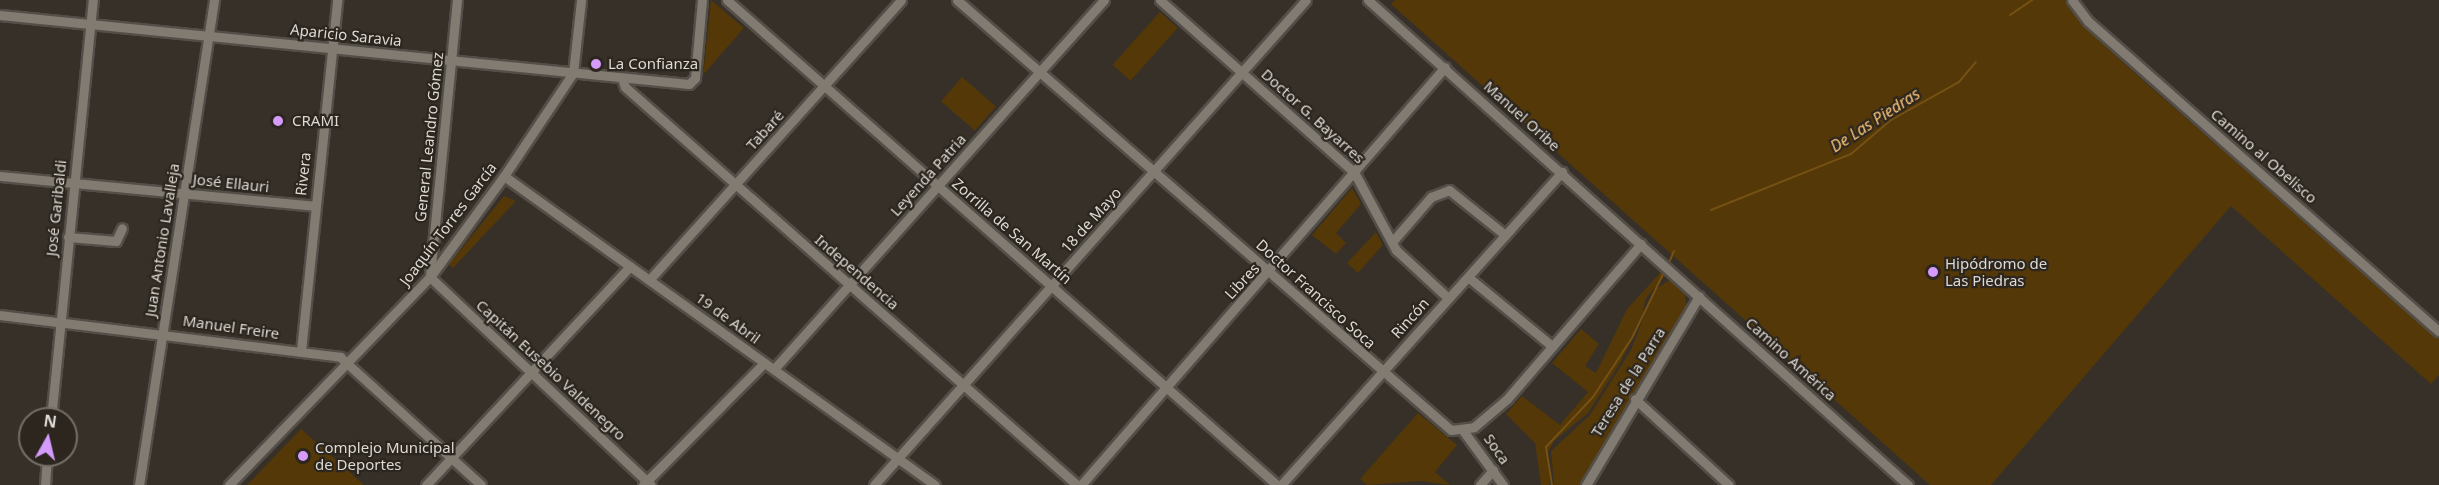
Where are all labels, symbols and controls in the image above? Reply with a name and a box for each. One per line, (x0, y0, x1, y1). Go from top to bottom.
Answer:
street label: Aparicio Saravia (289, 20, 403, 50)
street label: General Leandro Gómez (411, 51, 447, 223)
place label: La Confianza (608, 55, 698, 73)
marker: La Confianza (589, 57, 603, 71)
street label: Doctor G. Bayarres (1258, 65, 1368, 167)
street label: Manuel Oribe (1480, 77, 1564, 155)
water label: De Las Piedras (1827, 84, 1923, 156)
street label: Camino al Obelisco (2207, 105, 2321, 207)
street label: Tabaré (742, 106, 788, 154)
marker: CRAMI (269, 112, 287, 130)
place label: CRAMI (292, 112, 339, 130)
street label: Leyenda Patria (886, 130, 970, 220)
street label: Rivera (292, 151, 314, 197)
street label: José Garibaldi (42, 159, 70, 257)
street label: Joaquín Torres García (396, 159, 500, 289)
street label: Juan Antonio Lavalleja (141, 162, 183, 318)
street label: José Ellauri (192, 170, 270, 196)
street label: Zorrilla de San Martín (949, 174, 1075, 288)
street label: 18 de Mayo (1057, 184, 1125, 256)
street label: Independencia (811, 231, 903, 313)
street label: Doctor Francisco Soca (1253, 236, 1379, 352)
place label: Hipódromo de Las Piedras (1945, 254, 2047, 289)
street label: Libres (1221, 259, 1263, 303)
marker: Hipódromo de Las Piedras (1926, 265, 1940, 279)
street label: 19 de Abril (692, 289, 764, 347)
street label: Rincón (1387, 294, 1433, 342)
street label: Capitán Eusebio Valdenegro (472, 296, 630, 444)
street label: Manuel Freire (182, 311, 280, 343)
street label: Camino América (1742, 314, 1840, 404)
street label: Teresa de la Parra (1587, 324, 1669, 440)
north arrow (18, 407, 78, 467)
text: N (42, 409, 58, 433)
street label: Soca (1480, 430, 1514, 468)
place label: Complejo Municipal de Deportes (315, 438, 455, 473)
marker: Complejo Municipal de Deportes (296, 449, 310, 463)

